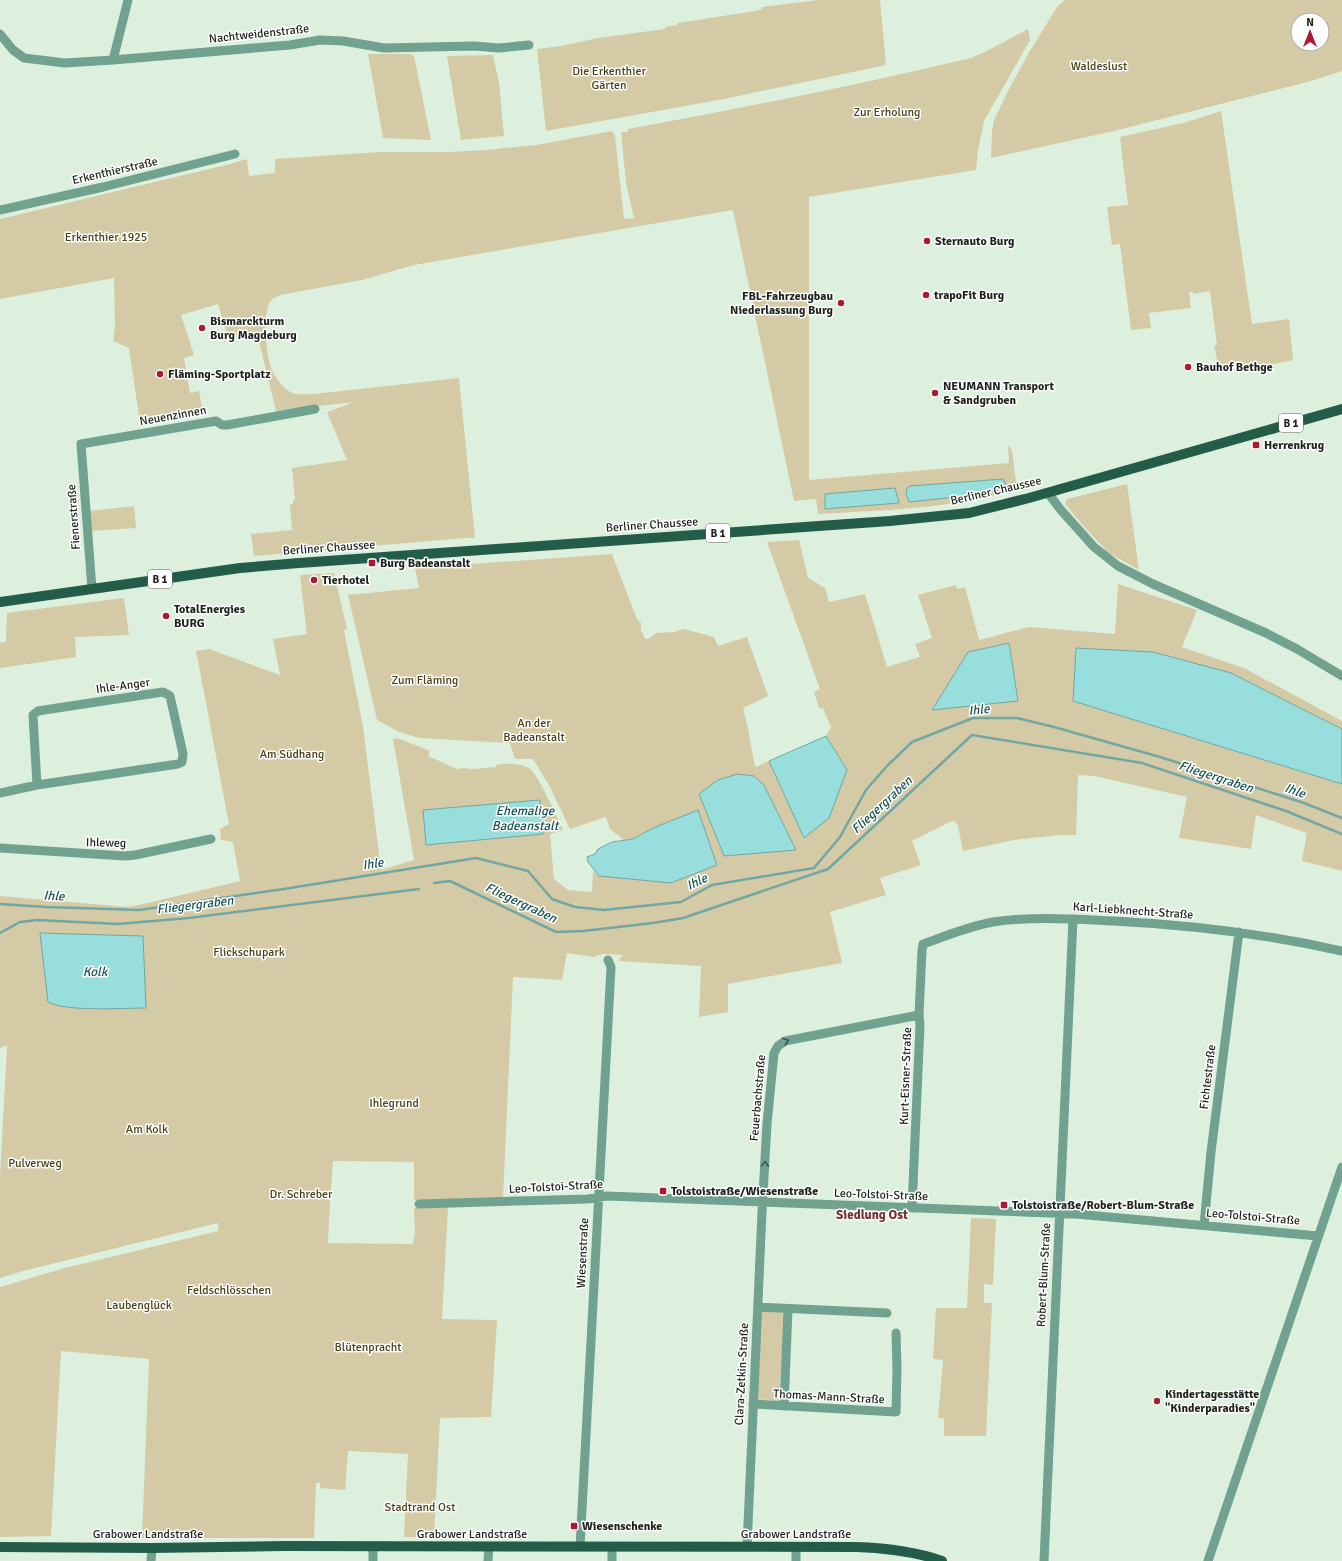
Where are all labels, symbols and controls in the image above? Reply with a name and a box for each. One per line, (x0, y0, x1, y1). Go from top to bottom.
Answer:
north arrow (1290, 12, 1330, 52)
text: N (1306, 16, 1314, 29)
street label: Nachtweidenstraße (208, 21, 310, 47)
park label: Waldeslust (1071, 59, 1127, 74)
park label: Die Erkenthier Gärten (572, 64, 646, 93)
park label: Zur Erholung (854, 105, 920, 120)
street label: Erkenthierstraße (71, 154, 159, 188)
park label: Erkenthier 1925 (65, 230, 147, 245)
place label: Sternauto Burg (935, 234, 1015, 249)
marker: Sternauto Burg (922, 236, 932, 246)
place label: trapoFit Burg (933, 288, 1005, 303)
place label: FBL-Fahrzeugbau Niederlassung Burg (730, 289, 834, 318)
marker: trapoFit Burg (921, 290, 931, 300)
marker: FBL-Fahrzeugbau Niederlassung Burg (836, 298, 846, 308)
place label: Bismarckturm Burg Magdeburg (210, 314, 297, 343)
marker: Bismarckturm Burg Magdeburg (197, 323, 207, 333)
place label: Bauhof Bethge (1196, 360, 1273, 375)
marker: Bauhof Bethge (1183, 362, 1193, 372)
place label: Fläming-Sportplatz (168, 367, 271, 382)
marker: Fläming-Sportplatz (155, 369, 165, 379)
place label: NEUMANN Transport & Sandgruben (943, 379, 1054, 408)
marker: NEUMANN Transport & Sandgruben (930, 388, 940, 398)
street label: Neuenzinnen (138, 403, 208, 429)
road number: B 1 (1279, 414, 1303, 432)
place label: Herrenkrug (1264, 438, 1325, 453)
marker: Herrenkrug (1251, 440, 1261, 450)
street label: Berliner Chaussee (949, 473, 1043, 509)
street label: Fienerstraße (64, 484, 84, 550)
street label: Berliner Chaussee (605, 514, 699, 536)
road number: B 1 (706, 524, 730, 542)
street label: Berliner Chaussee (282, 537, 376, 559)
place label: Burg Badeanstalt (380, 556, 471, 571)
marker: Burg Badeanstalt (367, 558, 377, 568)
road number: B 1 (148, 570, 172, 588)
place label: Tierhotel (322, 573, 370, 588)
marker: Tierhotel (309, 575, 319, 585)
place label: TotalEnergies BURG (174, 602, 246, 631)
marker: TotalEnergies BURG (161, 611, 171, 621)
park label: Zum Fläming (392, 673, 458, 688)
street label: Ihle-Anger (95, 675, 152, 697)
water label: Ihle (968, 701, 992, 719)
park label: An der Badeanstalt (503, 716, 565, 745)
park label: Am Südhang (260, 747, 324, 762)
water label: Fliegergraben (1177, 757, 1256, 797)
water label: Fliegergraben (848, 772, 916, 837)
water label: Ihle (1282, 780, 1309, 802)
water label: Ehemalige Badeanstalt (492, 803, 560, 834)
street label: Ihleweg (86, 835, 126, 851)
water label: Ihle (361, 854, 386, 874)
water label: Ihle (684, 870, 711, 894)
water label: Fliegergraben (483, 879, 560, 927)
water label: Ihle (43, 887, 66, 905)
water label: Fliegergraben (156, 892, 235, 918)
street label: Karl-Liebknecht-Straße (1072, 899, 1194, 923)
park label: Flickschupark (213, 945, 285, 960)
water label: Kolk (83, 964, 109, 980)
street label: Kurt-Eisner-Straße (897, 1027, 915, 1125)
one-way arrow (783, 1038, 790, 1046)
street label: Fichtestraße (1197, 1044, 1219, 1110)
street label: Feuerbachstraße (747, 1054, 769, 1142)
park label: Ihlegrund (369, 1096, 419, 1111)
park label: Am Kolk (126, 1122, 168, 1137)
park label: Pulverweg (8, 1156, 62, 1171)
one-way arrow (761, 1161, 769, 1167)
street label: Leo-Tolstoi-Straße (509, 1177, 603, 1197)
place label: Tolstoistraße/Wiesenstraße (671, 1184, 818, 1199)
marker: Tolstoistraße/Wiesenstraße (658, 1186, 668, 1196)
street label: Leo-Tolstoi-Straße (834, 1186, 928, 1204)
park label: Dr. Schreber (270, 1187, 333, 1202)
place label: Tolstoistraße/Robert-Blum-Straße (1012, 1198, 1194, 1213)
marker: Tolstoistraße/Robert-Blum-Straße (999, 1200, 1009, 1210)
street label: Leo-Tolstoi-Straße (1205, 1205, 1301, 1229)
district label: Siedlung Ost (836, 1207, 908, 1223)
street label: Wiesenstraße (574, 1217, 592, 1289)
street label: Robert-Blum-Straße (1034, 1222, 1054, 1328)
park label: Feldschlösschen (187, 1283, 271, 1298)
park label: Laubenglück (106, 1298, 172, 1313)
street label: Clara-Zetkin-Straße (732, 1322, 752, 1426)
park label: Blütenpracht (335, 1340, 401, 1355)
street label: Thomas-Mann-Straße (773, 1387, 885, 1407)
place label: Kindertagesstätte "Kinderparadies" (1165, 1387, 1259, 1416)
marker: Kindertagesstätte "Kinderparadies" (1152, 1396, 1162, 1406)
park label: Stadtrand Ost (385, 1500, 455, 1515)
place label: Wiesenschenke (582, 1519, 662, 1534)
marker: Wiesenschenke (569, 1521, 579, 1531)
street label: Grabower Landstraße (93, 1527, 203, 1542)
street label: Grabower Landstraße (417, 1527, 527, 1542)
street label: Grabower Landstraße (741, 1527, 851, 1542)

